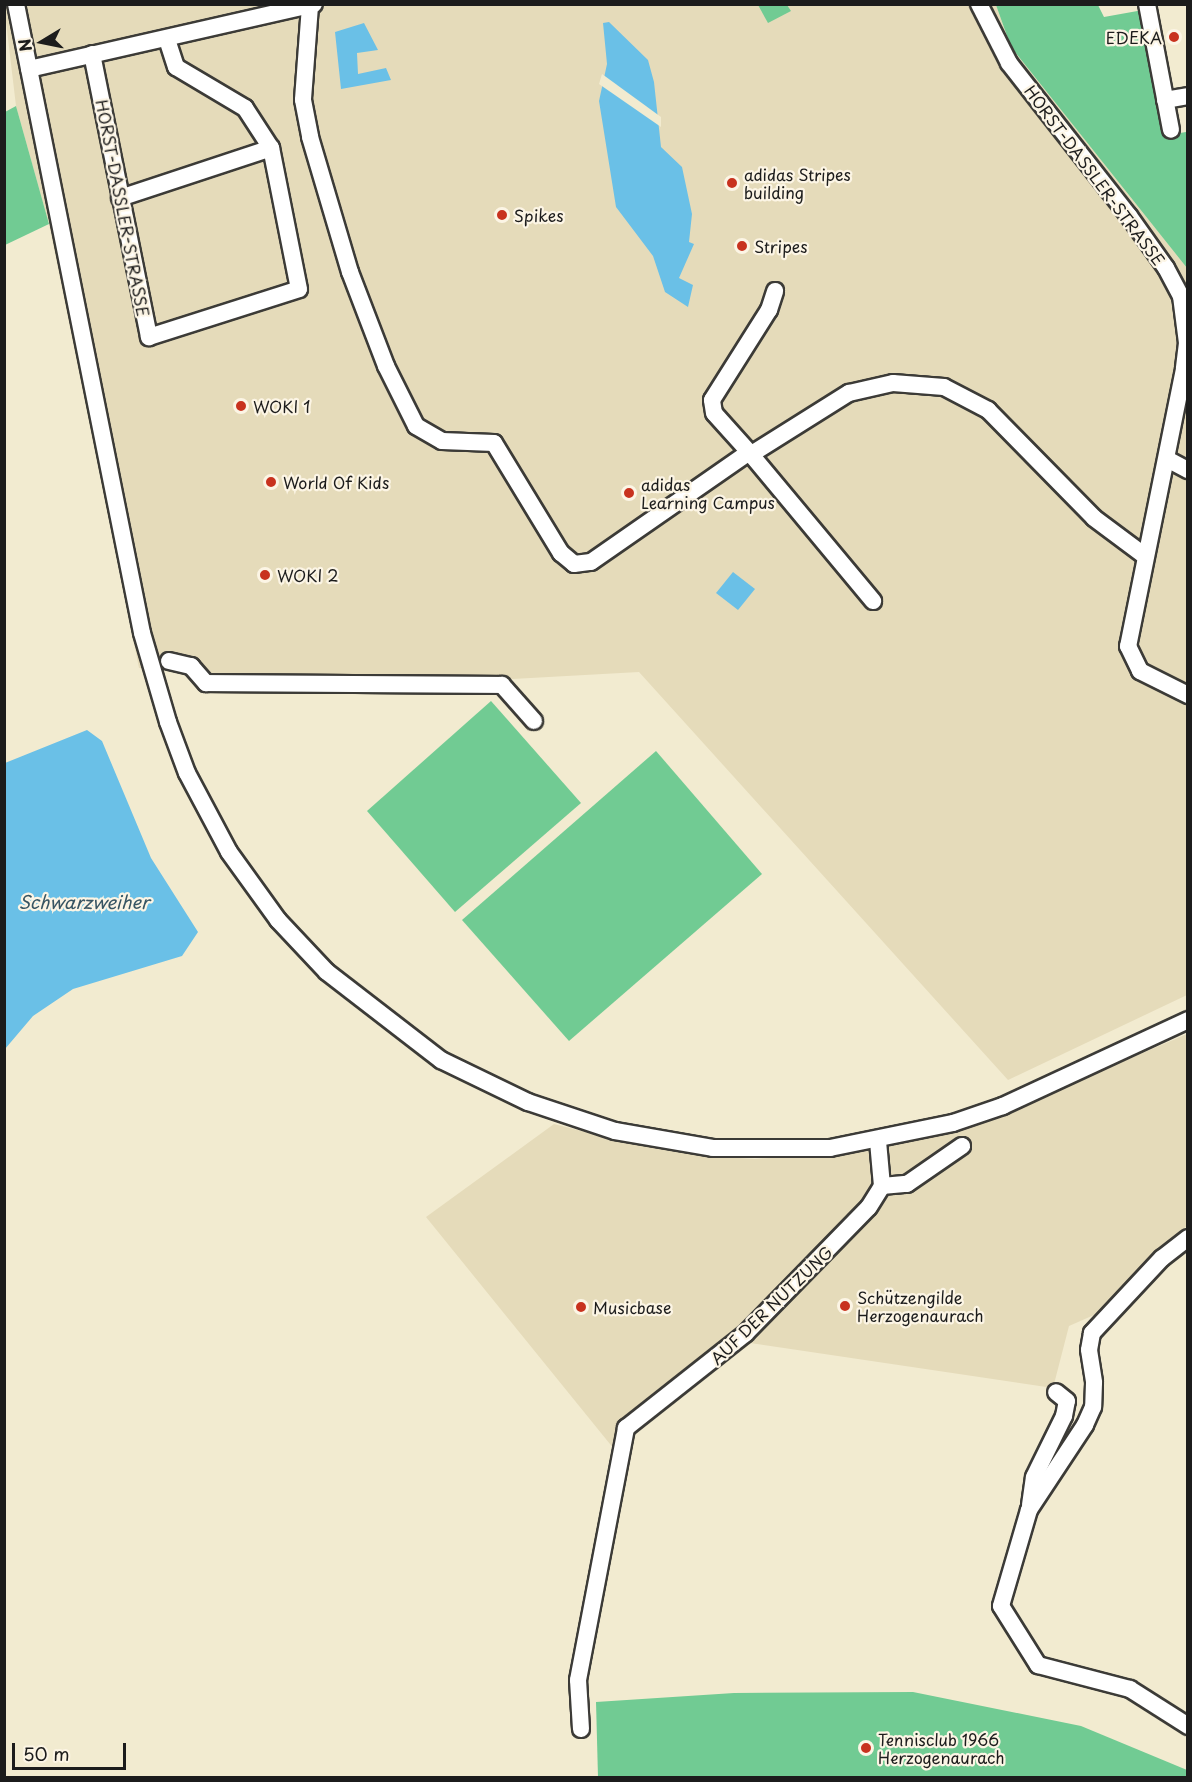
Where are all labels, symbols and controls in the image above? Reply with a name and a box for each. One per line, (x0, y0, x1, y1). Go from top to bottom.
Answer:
north arrow (12, 12, 72, 72)
place label: EDEKA (1106, 27, 1162, 47)
marker: EDEKA (1167, 30, 1181, 44)
text: N (11, 37, 37, 53)
street label: HORST-DASSLER-STRASSE (1021, 81, 1169, 269)
street label: HORST-DASSLER-STRASSE (93, 98, 153, 318)
place label: adidas Stripes building (744, 164, 852, 202)
marker: adidas Stripes building (725, 176, 739, 190)
place label: Spikes (514, 205, 563, 225)
marker: Spikes (495, 208, 509, 222)
place label: Stripes (754, 236, 808, 256)
marker: Stripes (735, 239, 749, 253)
place label: WOKI 1 (253, 396, 310, 416)
marker: WOKI 1 (234, 399, 248, 413)
place label: World Of Kids (283, 472, 391, 492)
place label: adidas Learning Campus (641, 474, 775, 512)
marker: World Of Kids (264, 475, 278, 489)
marker: adidas Learning Campus (622, 486, 636, 500)
place label: WOKI 2 (277, 565, 338, 585)
marker: WOKI 2 (258, 568, 272, 582)
water label: Schwarzweiher (19, 891, 149, 913)
street label: AUF DER NUTZUNG (706, 1242, 836, 1368)
place label: Schützengilde Herzogenaurach (857, 1287, 984, 1325)
place label: Musicbase (593, 1297, 671, 1317)
marker: Schützengilde Herzogenaurach (838, 1299, 852, 1313)
marker: Musicbase (574, 1300, 588, 1314)
place label: Tennisclub 1966 Herzogenaurach (878, 1729, 1005, 1767)
scale bar (15, 1731, 129, 1769)
text: 50 m (23, 1740, 70, 1767)
marker: Tennisclub 1966 Herzogenaurach (859, 1741, 873, 1755)

